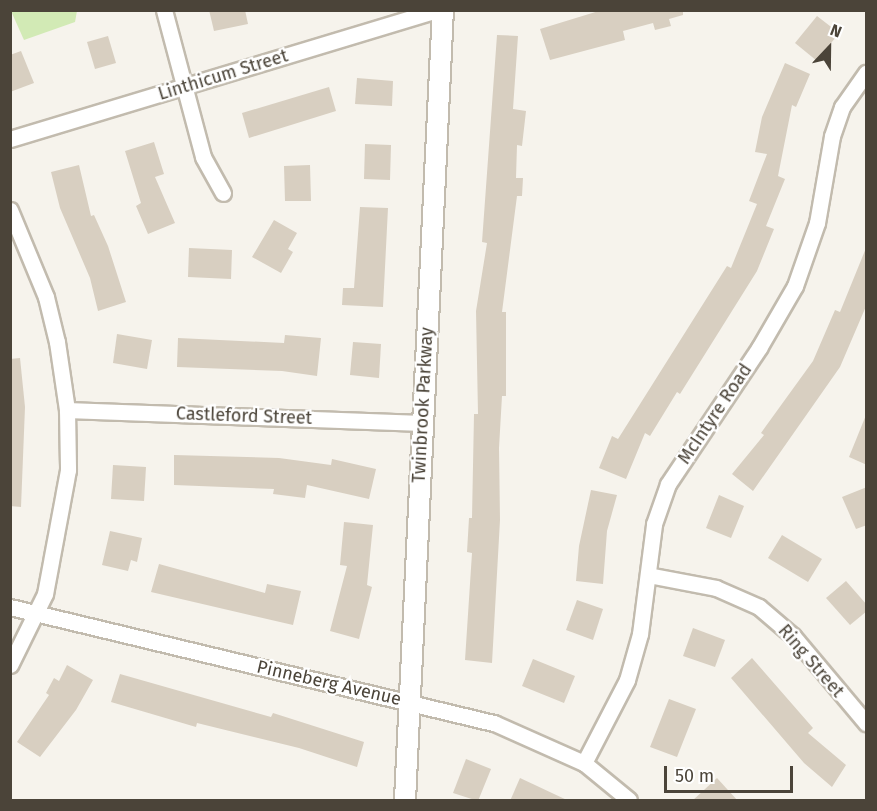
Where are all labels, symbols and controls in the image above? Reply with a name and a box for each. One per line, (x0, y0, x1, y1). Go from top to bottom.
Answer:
north arrow (799, 18, 859, 78)
text: N (827, 20, 844, 42)
street label: Linthicum Street (155, 45, 291, 105)
street label: Twinbrook Parkway (408, 327, 438, 483)
street label: McIntyre Road (674, 360, 756, 468)
street label: Castleford Street (175, 403, 313, 429)
street label: Ring Street (773, 620, 849, 702)
street label: Pinneberg Avenue (255, 656, 403, 710)
scale bar (667, 754, 796, 792)
text: 50 m (675, 765, 714, 787)

